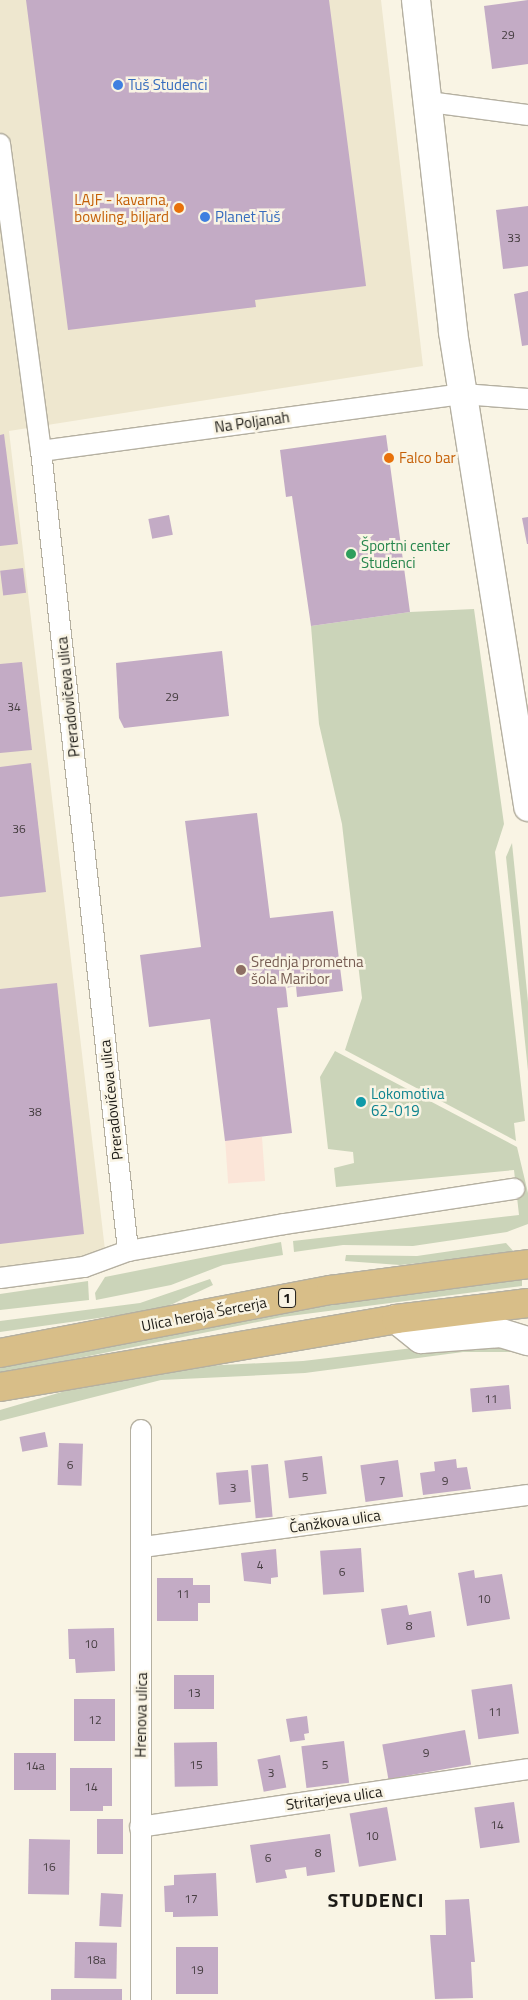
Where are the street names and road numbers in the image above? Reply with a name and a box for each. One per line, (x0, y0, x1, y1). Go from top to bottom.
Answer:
street label: Na Poljanah (213, 408, 291, 436)
street label: Preradovičeva ulica (53, 636, 83, 758)
street label: Preradovičeva ulica (96, 1039, 126, 1161)
road number: 1 (277, 1286, 297, 1310)
street label: Ulica heroja Šercerja (140, 1293, 268, 1335)
street label: Čanžkova ulica (288, 1506, 382, 1536)
street label: Hrenova ulica (131, 1672, 151, 1758)
street label: Stritarjeva ulica (285, 1782, 383, 1814)

